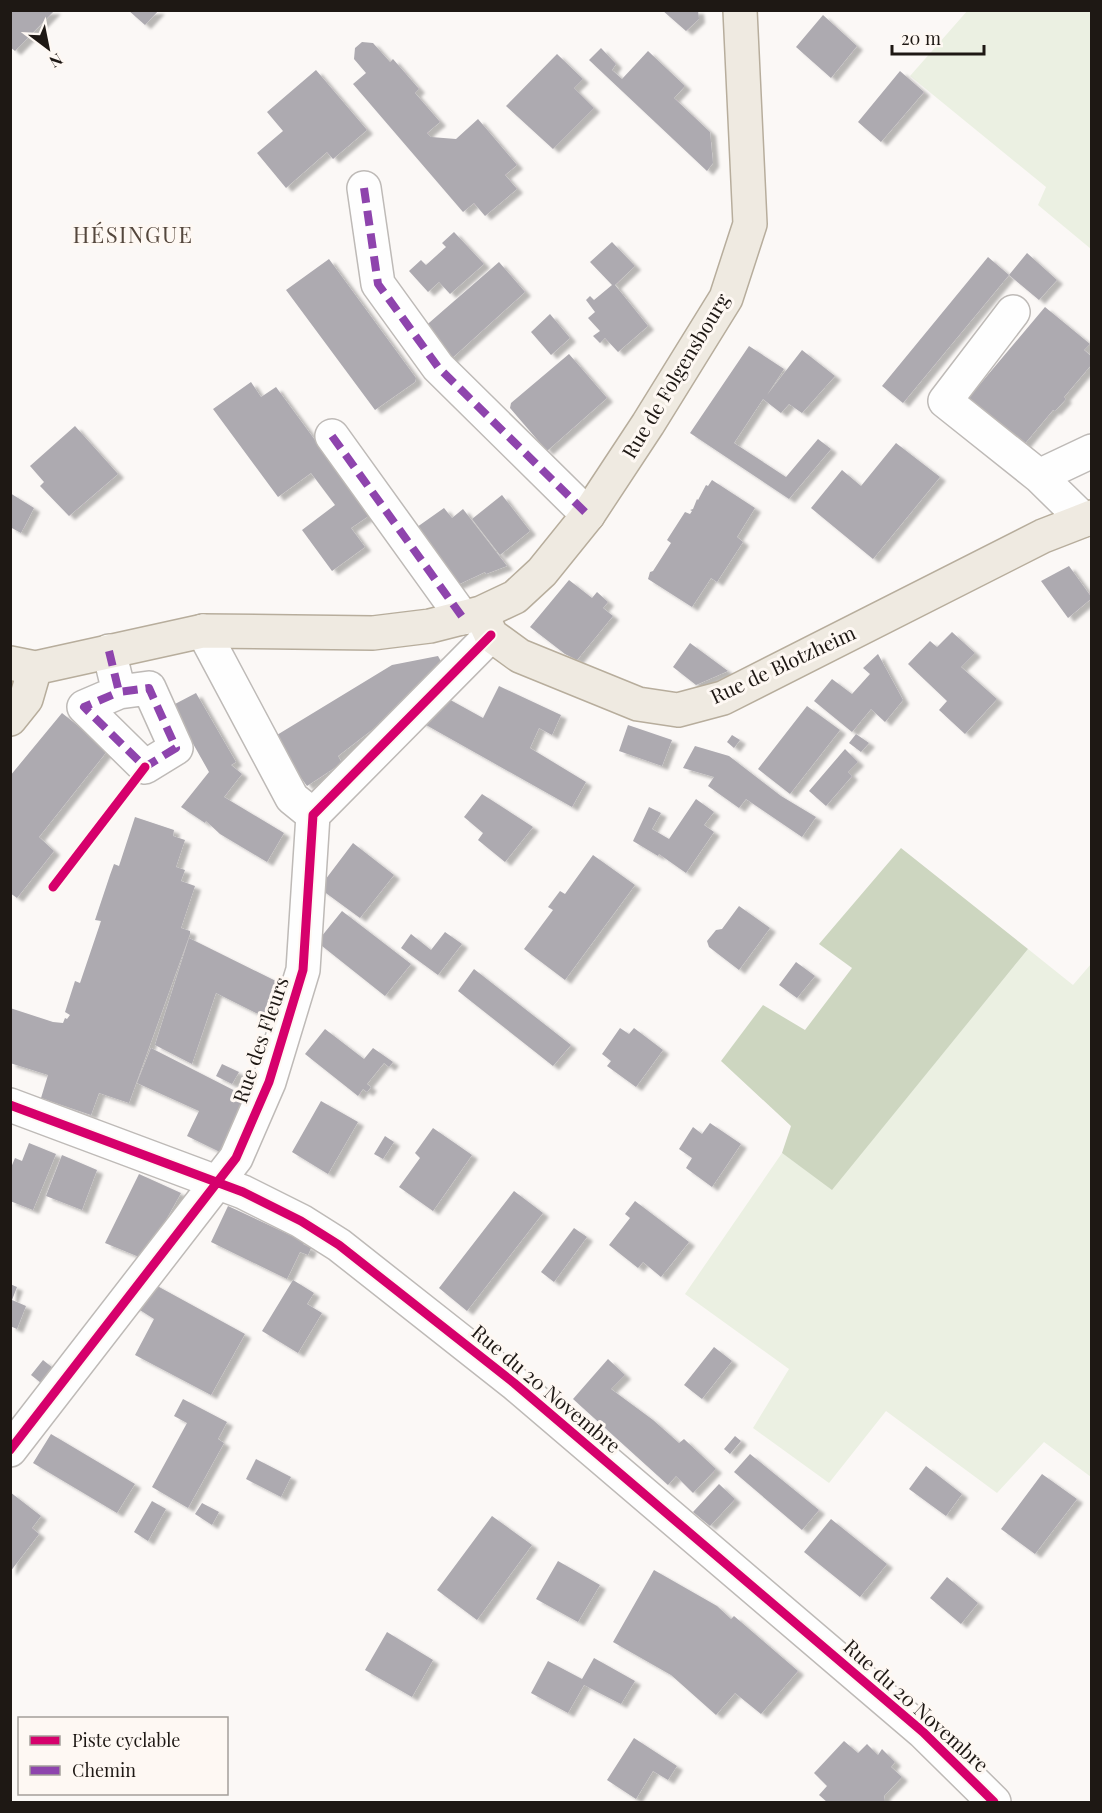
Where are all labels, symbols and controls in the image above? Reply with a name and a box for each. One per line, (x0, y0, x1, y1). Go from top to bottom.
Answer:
north arrow (18, 18, 78, 78)
scale bar (892, 18, 984, 56)
text: 20 m (901, 26, 941, 50)
text: N (45, 49, 67, 73)
district label: HÉSINGUE (73, 219, 193, 249)
street label: Rue de Folgensbourg (615, 287, 735, 463)
street label: Rue de Blotzheim (705, 618, 860, 709)
street label: Rue des Fleurs (225, 973, 294, 1106)
street label: Rue du 20 Novembre (467, 1318, 627, 1458)
street label: Rue du 20 Novembre (839, 1632, 995, 1777)
legend (18, 1717, 228, 1795)
text: Piste cyclable (72, 1728, 180, 1752)
text: Chemin (72, 1758, 136, 1782)

